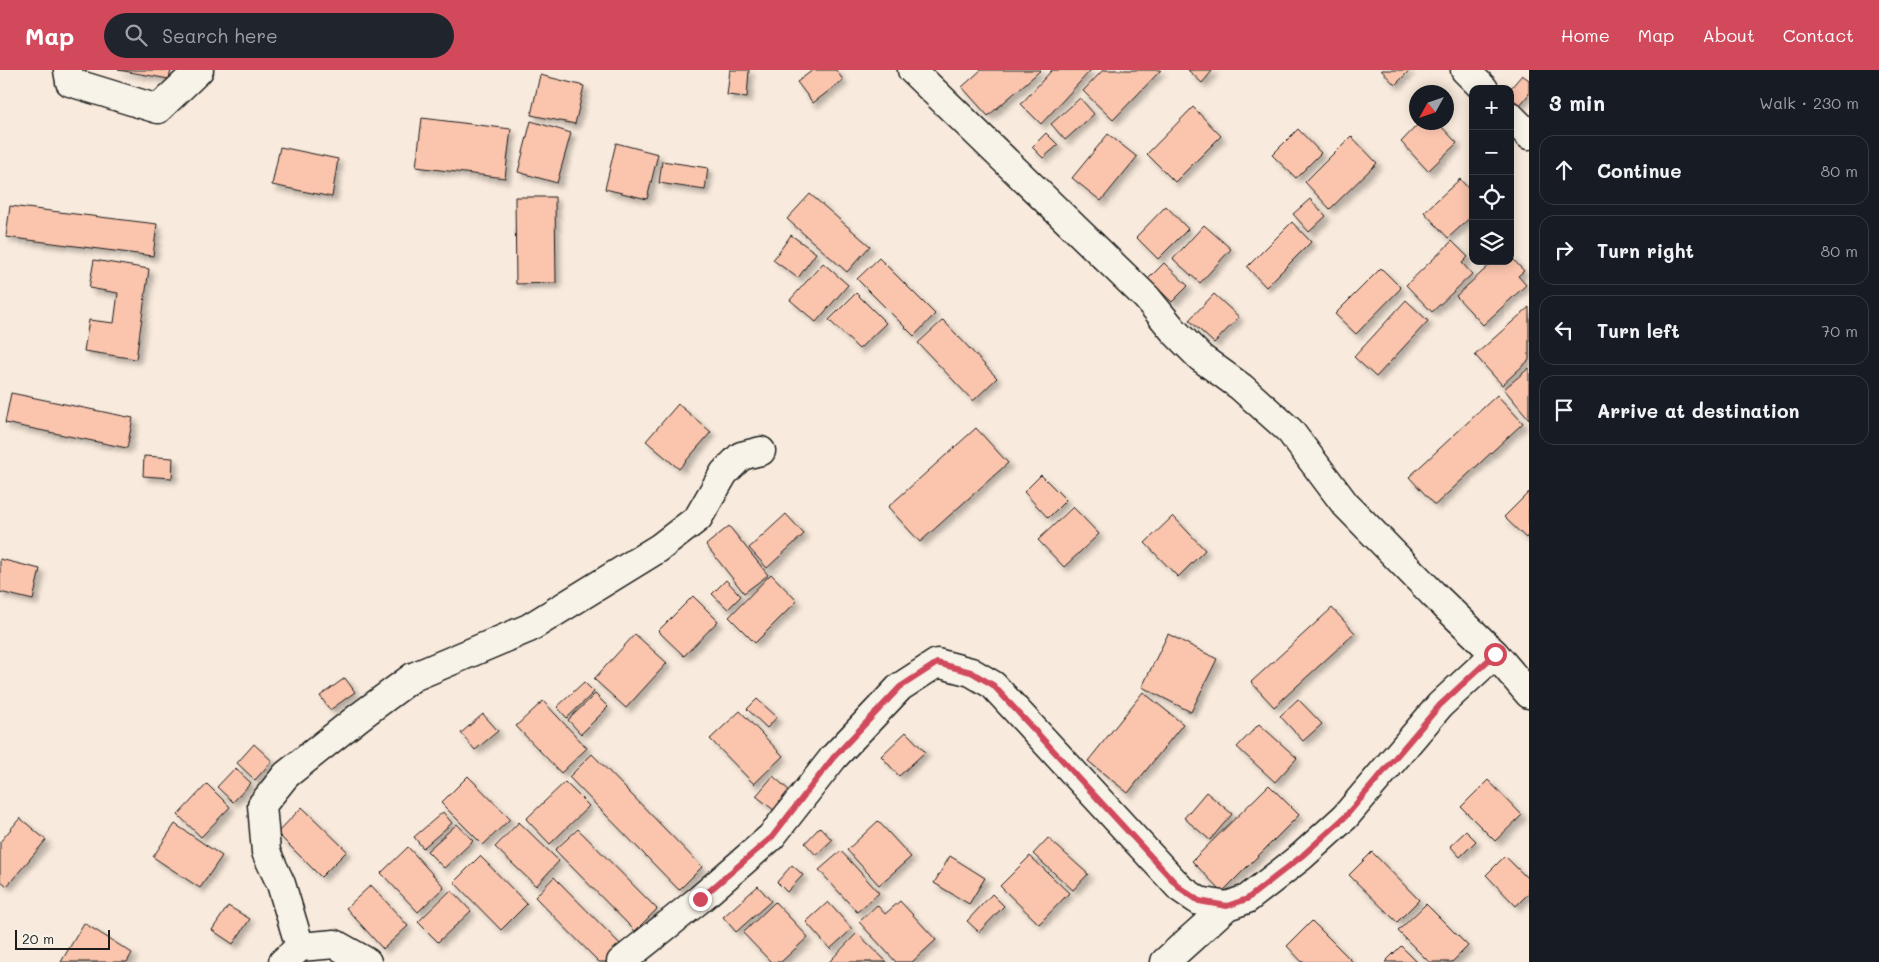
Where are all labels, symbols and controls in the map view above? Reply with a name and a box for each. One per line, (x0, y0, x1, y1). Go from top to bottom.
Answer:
search box (104, 13, 454, 58)
text: Map (25, 20, 74, 51)
icon: search (122, 21, 150, 49)
text: Search here (162, 23, 278, 48)
text: Home (1561, 23, 1610, 47)
text: Map (1638, 23, 1674, 47)
text: About (1702, 23, 1755, 47)
text: Contact (1783, 23, 1854, 47)
north arrow (1409, 85, 1454, 130)
map controls (1469, 85, 1514, 265)
button: + (1469, 85, 1514, 130)
text: 3 min (1549, 89, 1605, 116)
text: Walk · 230 m (1759, 92, 1859, 113)
button: − (1469, 130, 1514, 175)
icon: ahead (1550, 156, 1578, 184)
text: Continue (1597, 158, 1682, 183)
text: 80 m (1821, 160, 1858, 181)
button: locate (1469, 175, 1514, 220)
button: layers (1469, 220, 1514, 265)
icon: right (1550, 236, 1578, 264)
text: Turn right (1597, 238, 1694, 263)
text: 80 m (1821, 240, 1858, 261)
icon: left (1550, 316, 1578, 344)
text: Turn left (1597, 318, 1680, 343)
text: 70 m (1821, 320, 1858, 341)
icon: arrive (1550, 396, 1578, 424)
text: Arrive at destination (1597, 398, 1800, 423)
route start (1484, 643, 1507, 666)
route end (689, 888, 712, 911)
scale bar (15, 927, 110, 950)
text: 20 m (22, 929, 54, 948)

